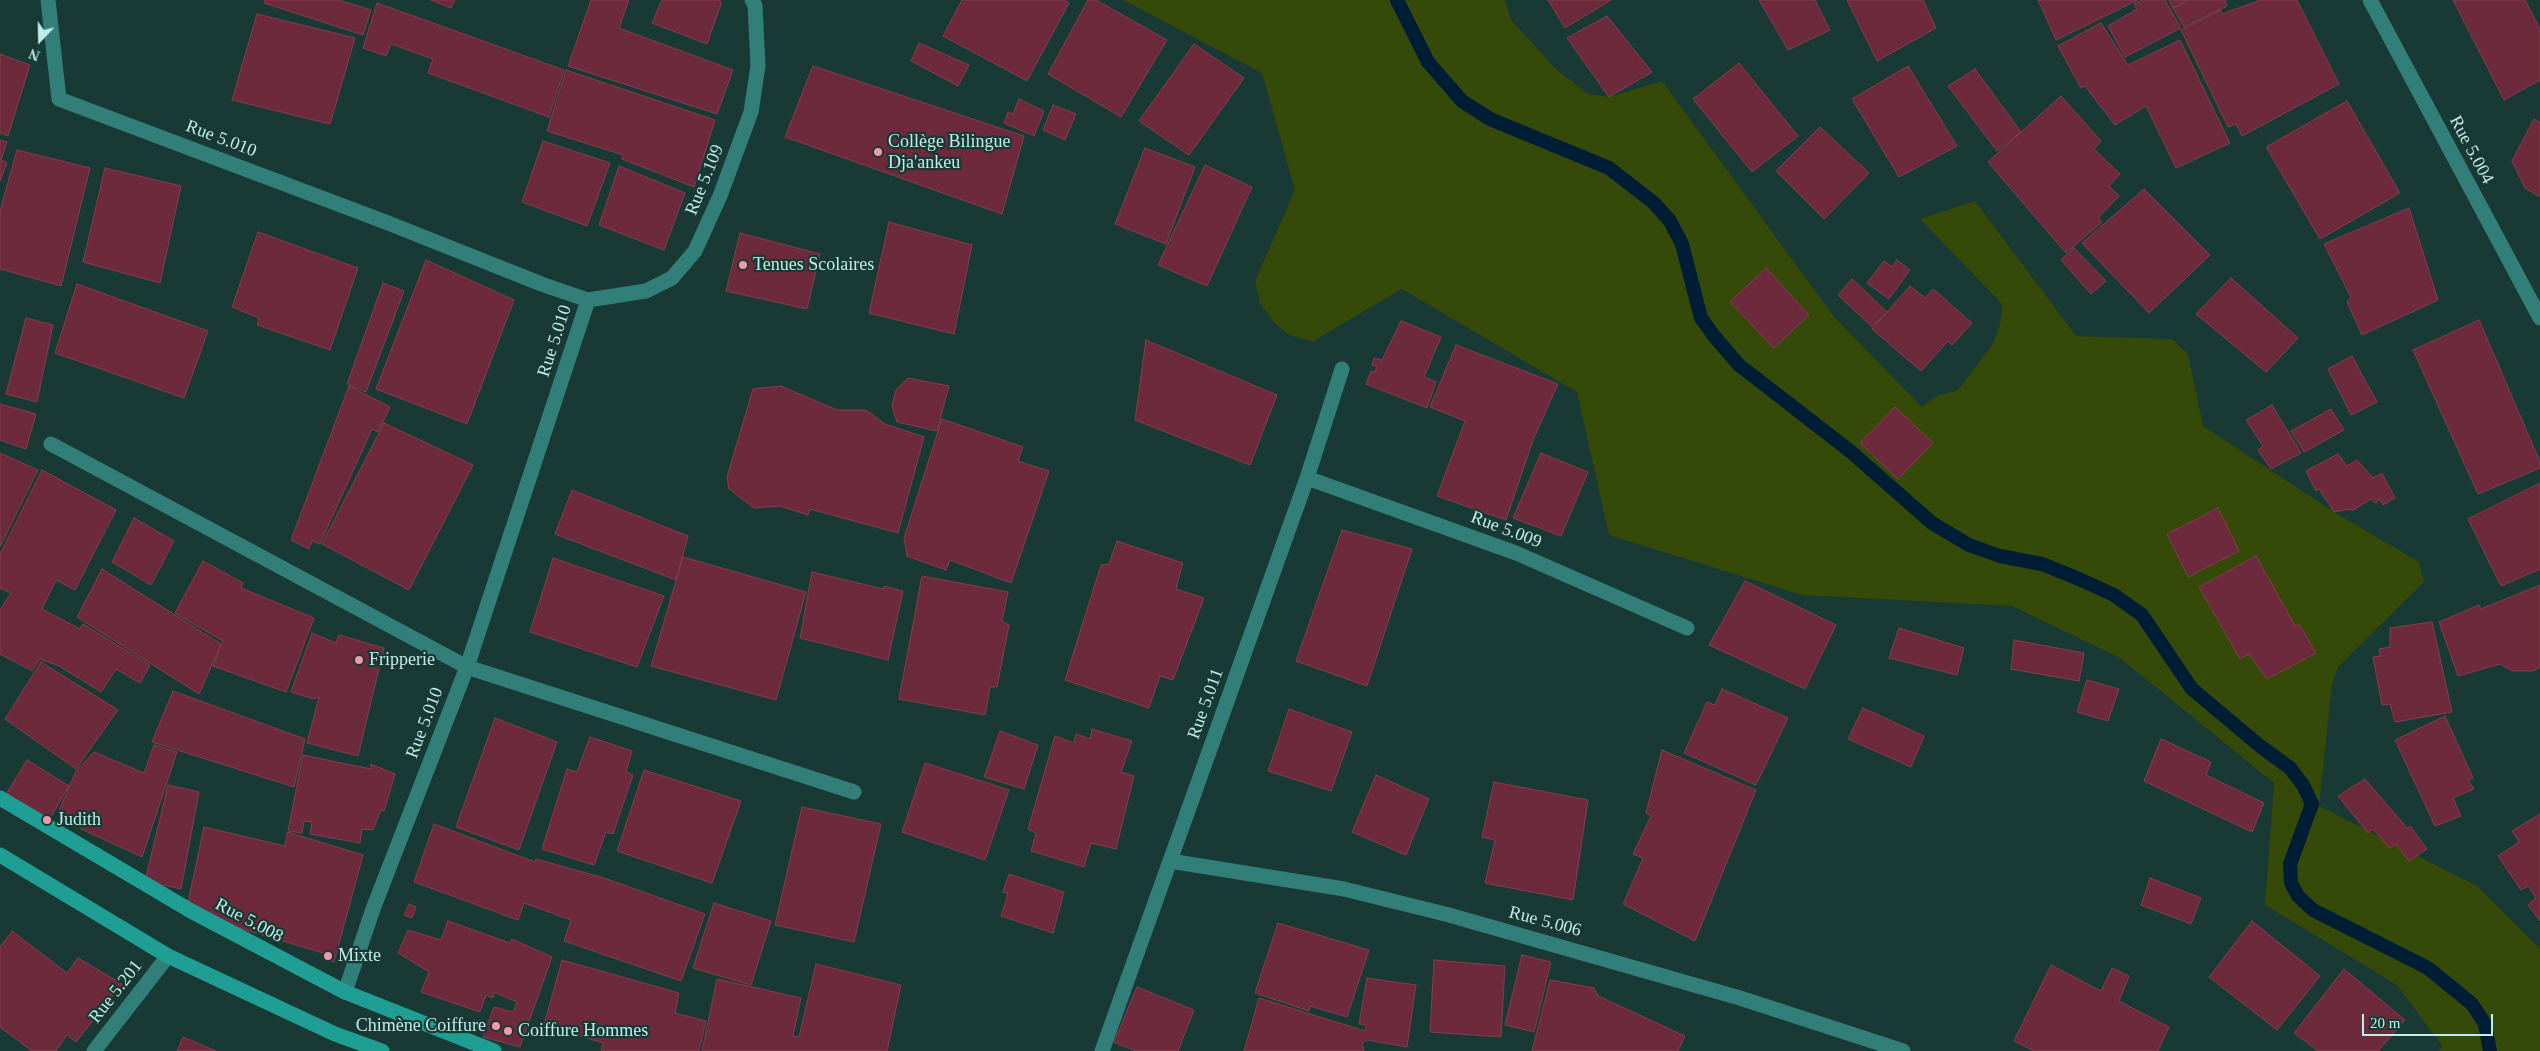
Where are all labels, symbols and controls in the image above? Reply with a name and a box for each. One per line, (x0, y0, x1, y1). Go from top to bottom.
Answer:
north arrow (15, 15, 65, 65)
text: N (27, 46, 42, 63)
street label: Rue 5.004 (2444, 112, 2498, 188)
street label: Rue 5.010 (183, 116, 259, 162)
place label: Collège Bilingue Dja'ankeu (888, 131, 1010, 173)
street label: Rue 5.109 (681, 142, 729, 218)
marker: Collège Bilingue Dja'ankeu (872, 146, 884, 158)
place label: Tenues Scolaires (753, 254, 874, 276)
marker: Tenues Scolaires (737, 259, 749, 271)
street label: Rue 5.010 (533, 302, 577, 380)
street label: Rue 5.009 (1468, 507, 1544, 553)
place label: Fripperie (369, 649, 435, 671)
marker: Fripperie (353, 654, 365, 666)
street label: Rue 5.011 (1183, 666, 1229, 742)
street label: Rue 5.010 (402, 685, 448, 761)
place label: Judith (57, 809, 101, 831)
marker: Judith (41, 814, 53, 826)
street label: Rue 5.008 (211, 894, 287, 948)
street label: Rue 5.006 (1506, 902, 1584, 942)
place label: Mixte (338, 945, 381, 967)
marker: Mixte (322, 950, 334, 962)
street label: Rue 5.201 (85, 956, 147, 1028)
scale bar (2365, 1004, 2496, 1036)
place label: Chimène Coiffure (356, 1015, 486, 1037)
text: 20 m (2370, 1015, 2400, 1031)
marker: Chimène Coiffure (490, 1020, 502, 1032)
place label: Coiffure Hommes (518, 1020, 648, 1042)
marker: Coiffure Hommes (502, 1025, 514, 1037)

